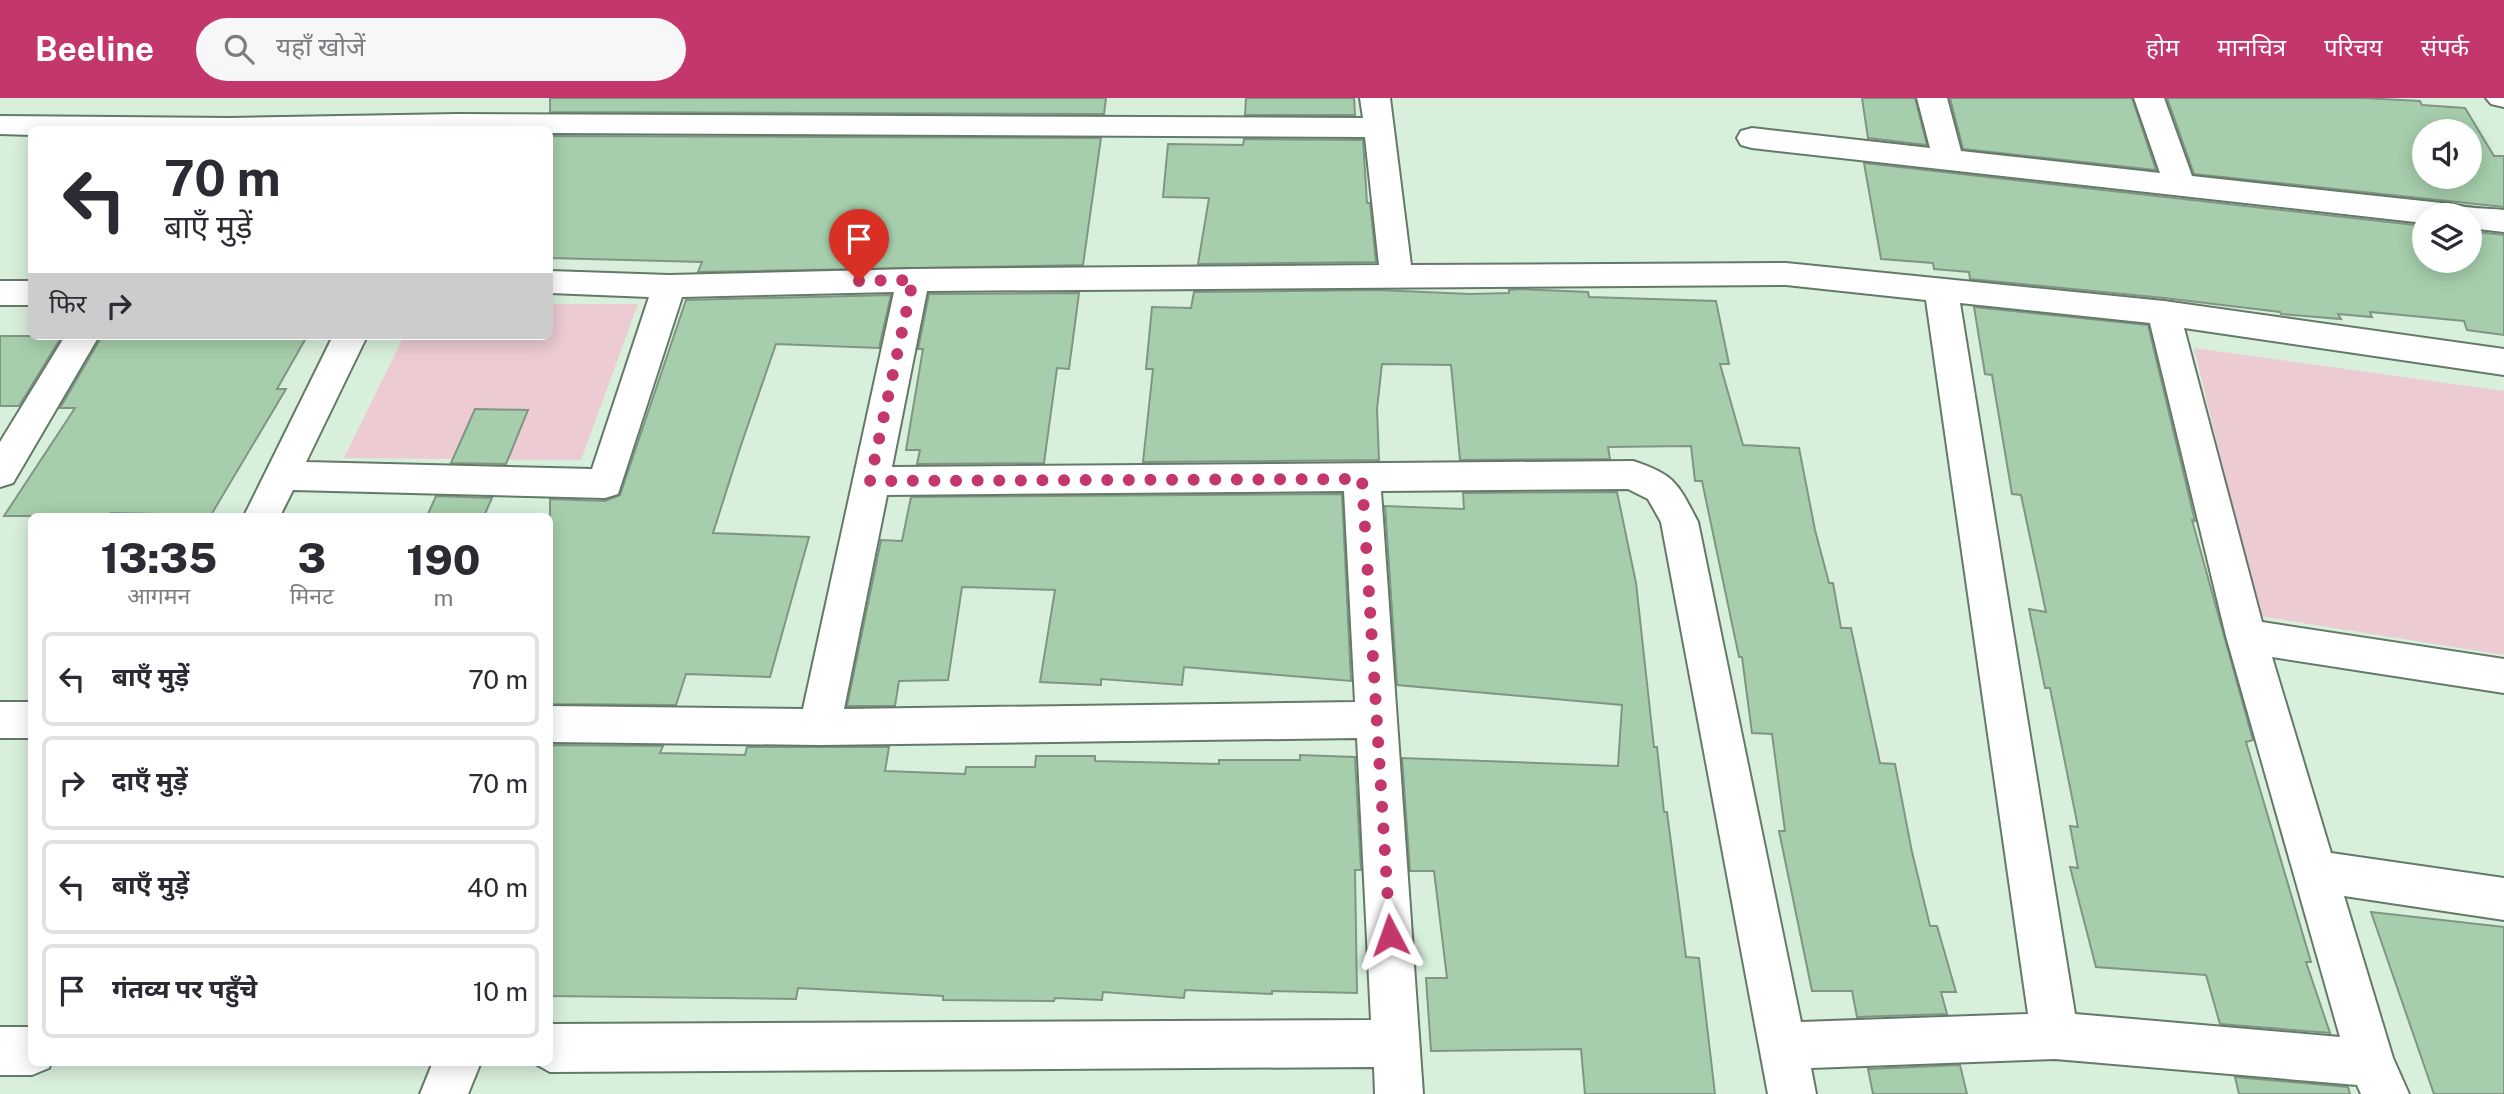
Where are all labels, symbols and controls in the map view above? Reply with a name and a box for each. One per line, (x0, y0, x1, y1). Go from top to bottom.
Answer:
search box (196, 18, 686, 81)
text: Beeline (35, 30, 154, 68)
icon: search (220, 30, 258, 68)
text: यहाँ खोजें (276, 31, 365, 62)
text: होम (2146, 33, 2179, 61)
text: मानचित्र (2217, 33, 2286, 61)
text: परिचय (2324, 33, 2383, 61)
text: संपर्क (2421, 33, 2469, 61)
map controls (2412, 119, 2482, 273)
button: sound (2412, 119, 2482, 189)
text: 70 m (164, 149, 281, 207)
icon: left (49, 154, 140, 245)
button: layers (2412, 203, 2482, 273)
text: बाएँ मुड़ें (164, 208, 252, 245)
pin (829, 209, 889, 281)
icon: arrive (840, 220, 878, 258)
icon: right (100, 287, 138, 325)
text: फिर (49, 288, 86, 319)
text: 13:35 (100, 533, 217, 582)
text: 3 (297, 533, 326, 582)
text: 190 (406, 535, 481, 584)
text: आगमन (127, 582, 190, 609)
text: मिनट (290, 582, 334, 609)
text: m (433, 584, 453, 611)
icon: left (53, 660, 91, 698)
text: बाएँ मुड़ें (112, 661, 189, 692)
text: 70 m (468, 664, 528, 695)
icon: right (53, 764, 91, 802)
text: दाएँ मुड़ें (112, 765, 188, 796)
text: 70 m (468, 768, 528, 799)
icon: left (53, 868, 91, 906)
text: बाएँ मुड़ें (112, 869, 189, 900)
text: 40 m (467, 872, 528, 903)
position arrow (1353, 898, 1427, 972)
icon: arrive (53, 972, 91, 1010)
text: गंतव्य पर पहुँचे (112, 973, 257, 1004)
text: 10 m (473, 976, 528, 1007)

